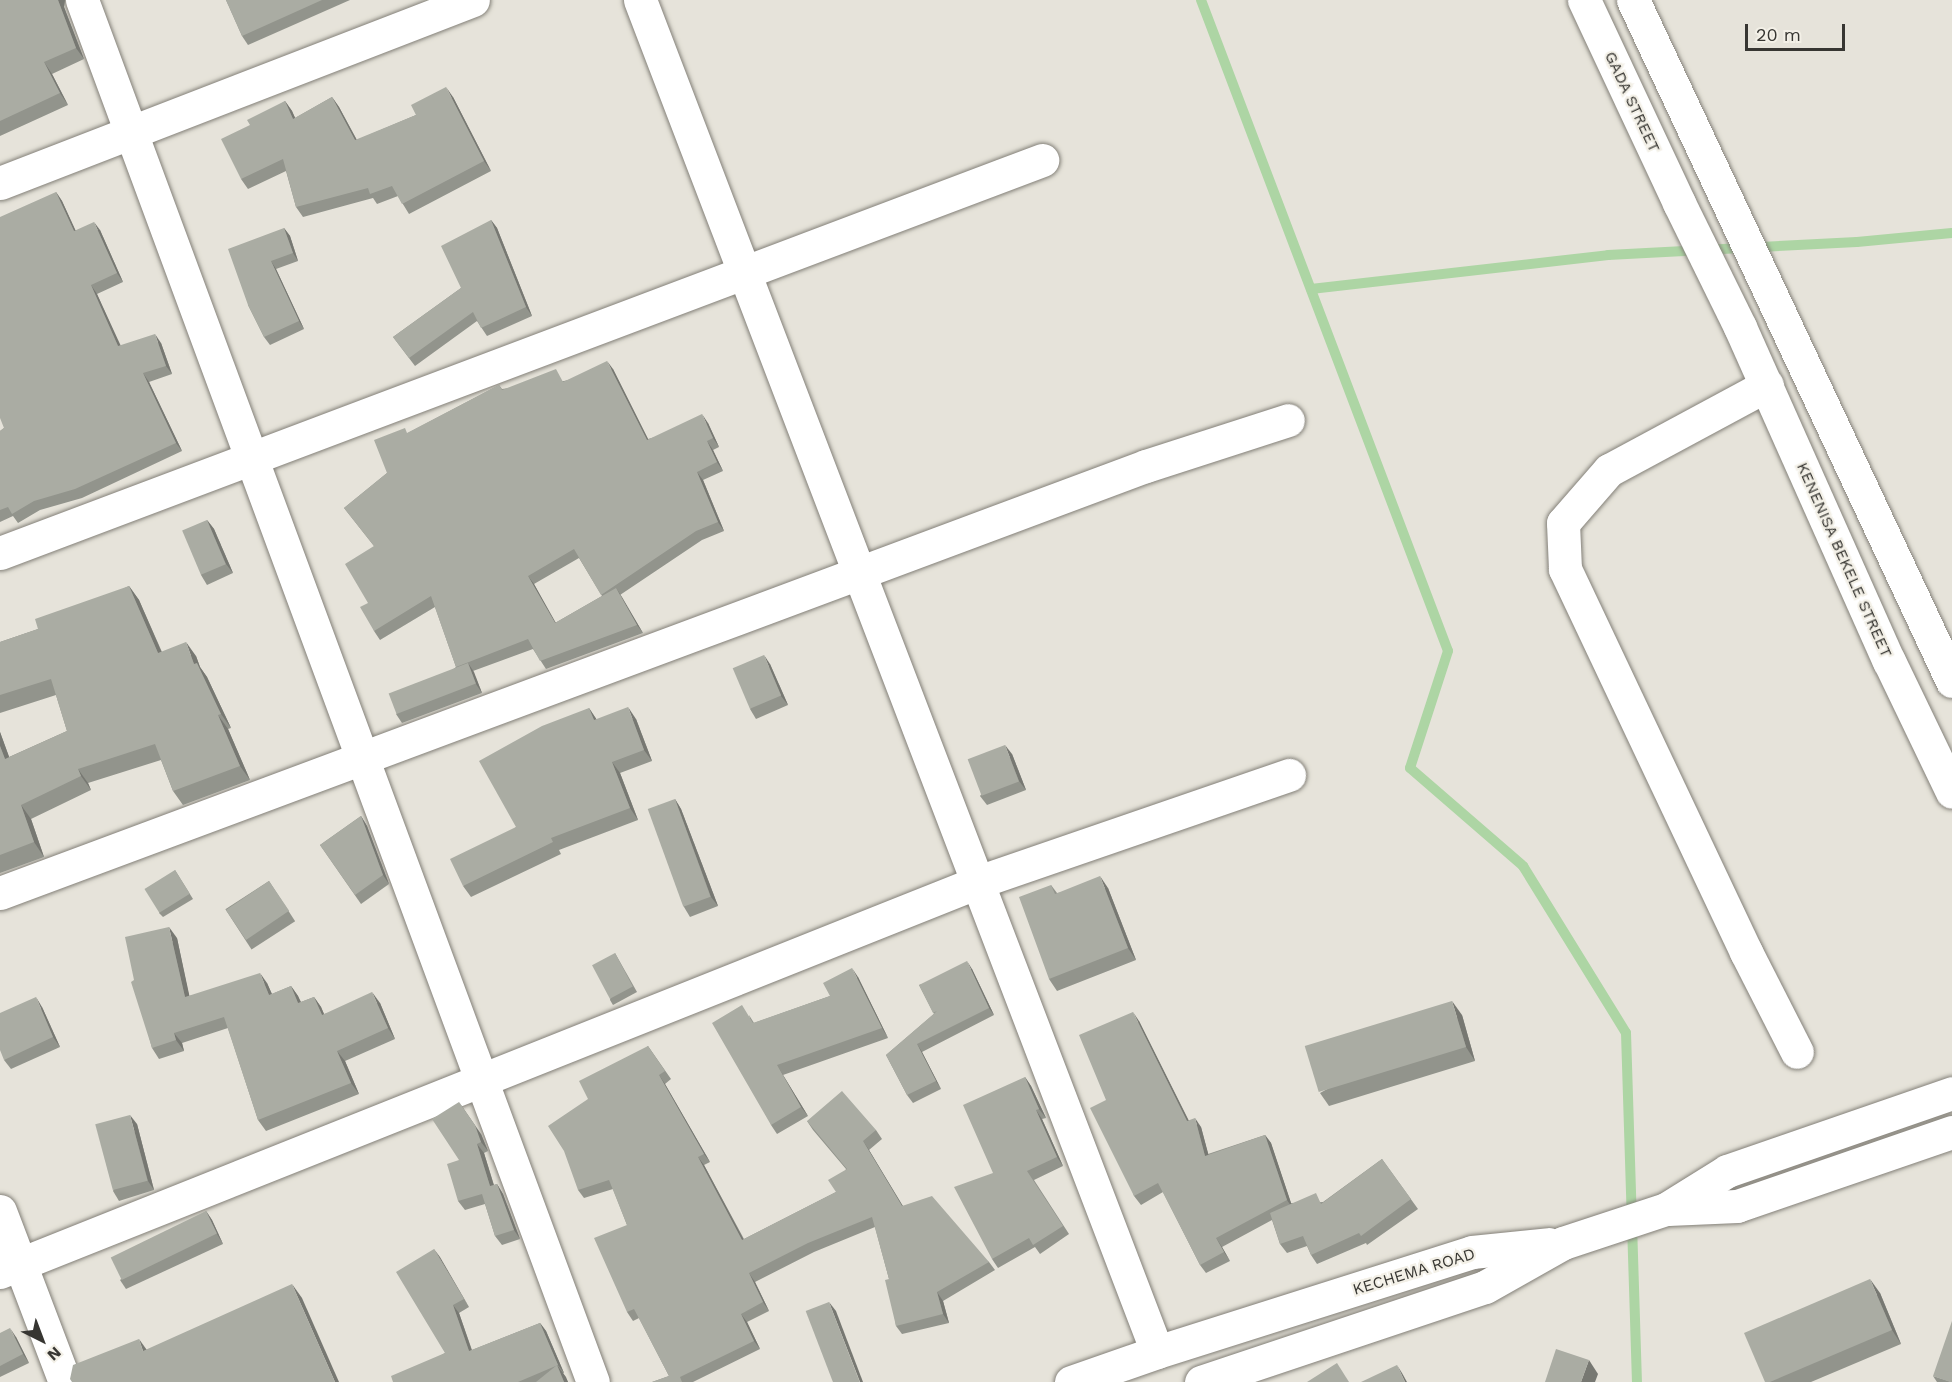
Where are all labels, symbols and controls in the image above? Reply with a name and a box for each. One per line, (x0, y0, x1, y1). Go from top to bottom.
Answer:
scale bar (1748, 12, 1848, 50)
text: 20 m (1756, 24, 1801, 45)
street label: GADA STREET (1600, 48, 1664, 156)
street label: KENENISA BEKELE STREET (1792, 459, 1896, 661)
street label: KECHEMA ROAD (1350, 1244, 1478, 1300)
north arrow (12, 1310, 72, 1370)
text: N (44, 1343, 65, 1365)

